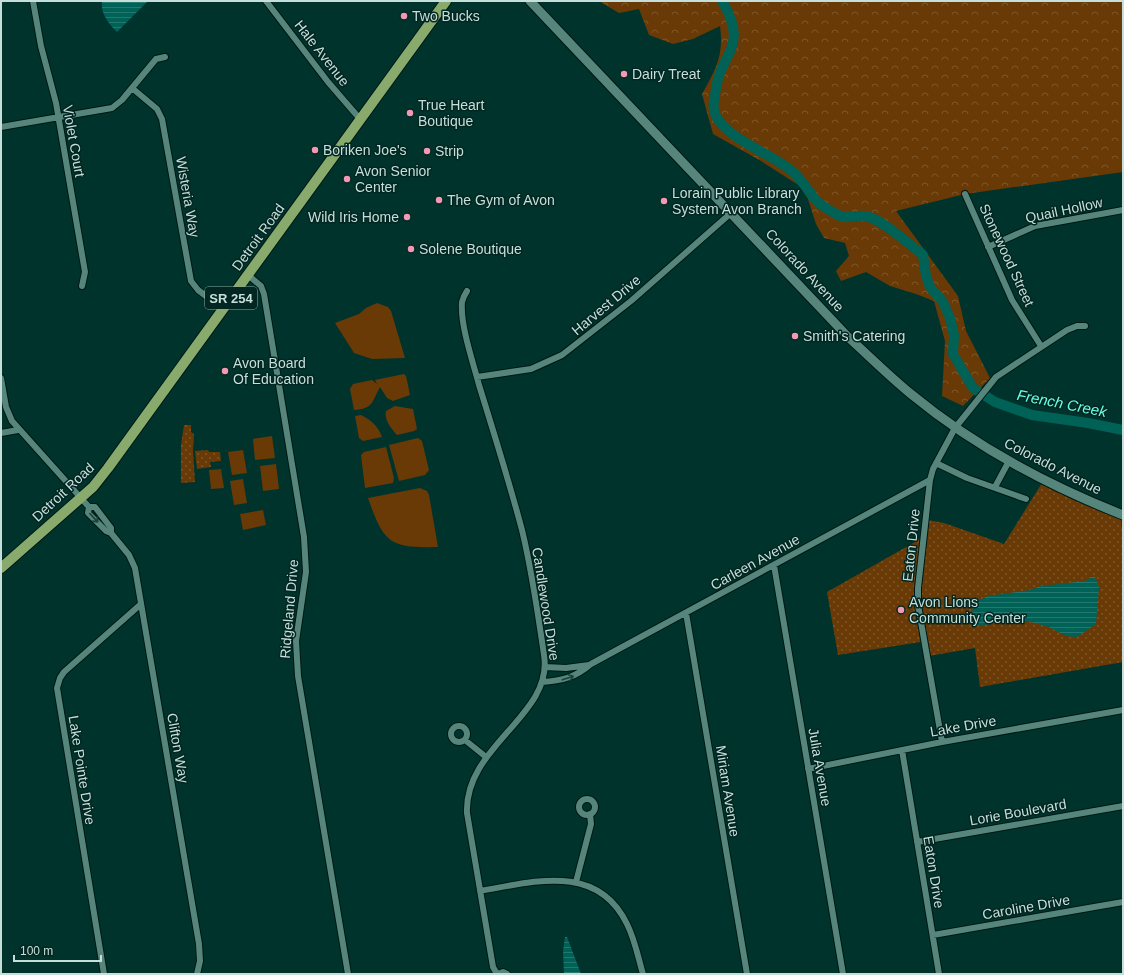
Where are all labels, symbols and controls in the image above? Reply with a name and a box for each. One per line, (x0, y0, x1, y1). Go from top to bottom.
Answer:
place label: Two Bucks (412, 8, 480, 24)
marker: Two Bucks (399, 11, 409, 21)
street label: Hale Avenue (291, 17, 353, 89)
place label: Dairy Treat (632, 66, 701, 82)
marker: Dairy Treat (619, 69, 629, 79)
place label: True Heart Boutique (418, 97, 485, 129)
street label: Violet Court (60, 104, 88, 178)
marker: True Heart Boutique (405, 108, 415, 118)
place label: Boriken Joe's (323, 142, 407, 158)
place label: Strip (435, 143, 464, 159)
marker: Boriken Joe's (310, 145, 320, 155)
marker: Strip (422, 146, 432, 156)
street label: Wisteria Way (173, 155, 203, 239)
place label: Avon Senior Center (355, 163, 431, 195)
marker: Avon Senior Center (342, 174, 352, 184)
place label: Lorain Public Library System Avon Branch (672, 185, 802, 217)
place label: The Gym of Avon (447, 192, 555, 208)
street label: Quail Hollow (1024, 194, 1105, 226)
marker: The Gym of Avon (434, 195, 444, 205)
marker: Lorain Public Library System Avon Branch (659, 196, 669, 206)
street label: Detroit Road (228, 201, 288, 273)
street label: Stonewood Street (976, 201, 1038, 309)
place label: Wild Iris Home (308, 209, 399, 225)
marker: Wild Iris Home (402, 212, 412, 222)
street label: Colorado Avenue (763, 225, 848, 315)
place label: Solene Boutique (419, 241, 522, 257)
marker: Solene Boutique (406, 244, 416, 254)
street label: Harvest Drive (568, 271, 644, 338)
road number: SR 254 (205, 287, 257, 309)
place label: Smith's Catering (803, 328, 905, 344)
marker: Smith's Catering (790, 331, 800, 341)
place label: Avon Board Of Education (233, 355, 314, 387)
marker: Avon Board Of Education (220, 366, 230, 376)
water label: French Creek (1016, 386, 1110, 420)
street label: Colorado Avenue (1002, 435, 1105, 498)
street label: Detroit Road (29, 459, 97, 525)
street label: Eaton Drive (899, 508, 923, 582)
one-way arrow (89, 513, 98, 524)
street label: Carleen Avenue (708, 531, 803, 593)
street label: Candlewood Drive (529, 546, 563, 662)
street label: Ridgeland Drive (277, 558, 301, 659)
place label: Avon Lions Community Center (909, 594, 1026, 626)
marker: Avon Lions Community Center (896, 605, 906, 615)
one-way arrow (562, 674, 575, 681)
street label: Clifton Way (164, 712, 192, 784)
street label: Lake Drive (929, 712, 998, 740)
street label: Lake Pointe Drive (65, 714, 99, 826)
street label: Julia Avenue (805, 727, 835, 808)
street label: Miriam Avenue (713, 744, 743, 838)
street label: Lorie Boulevard (968, 796, 1068, 828)
street label: Eaton Drive (920, 835, 948, 910)
street label: Caroline Drive (981, 891, 1071, 923)
scale bar (14, 937, 101, 963)
text: 100 m (20, 944, 53, 958)

